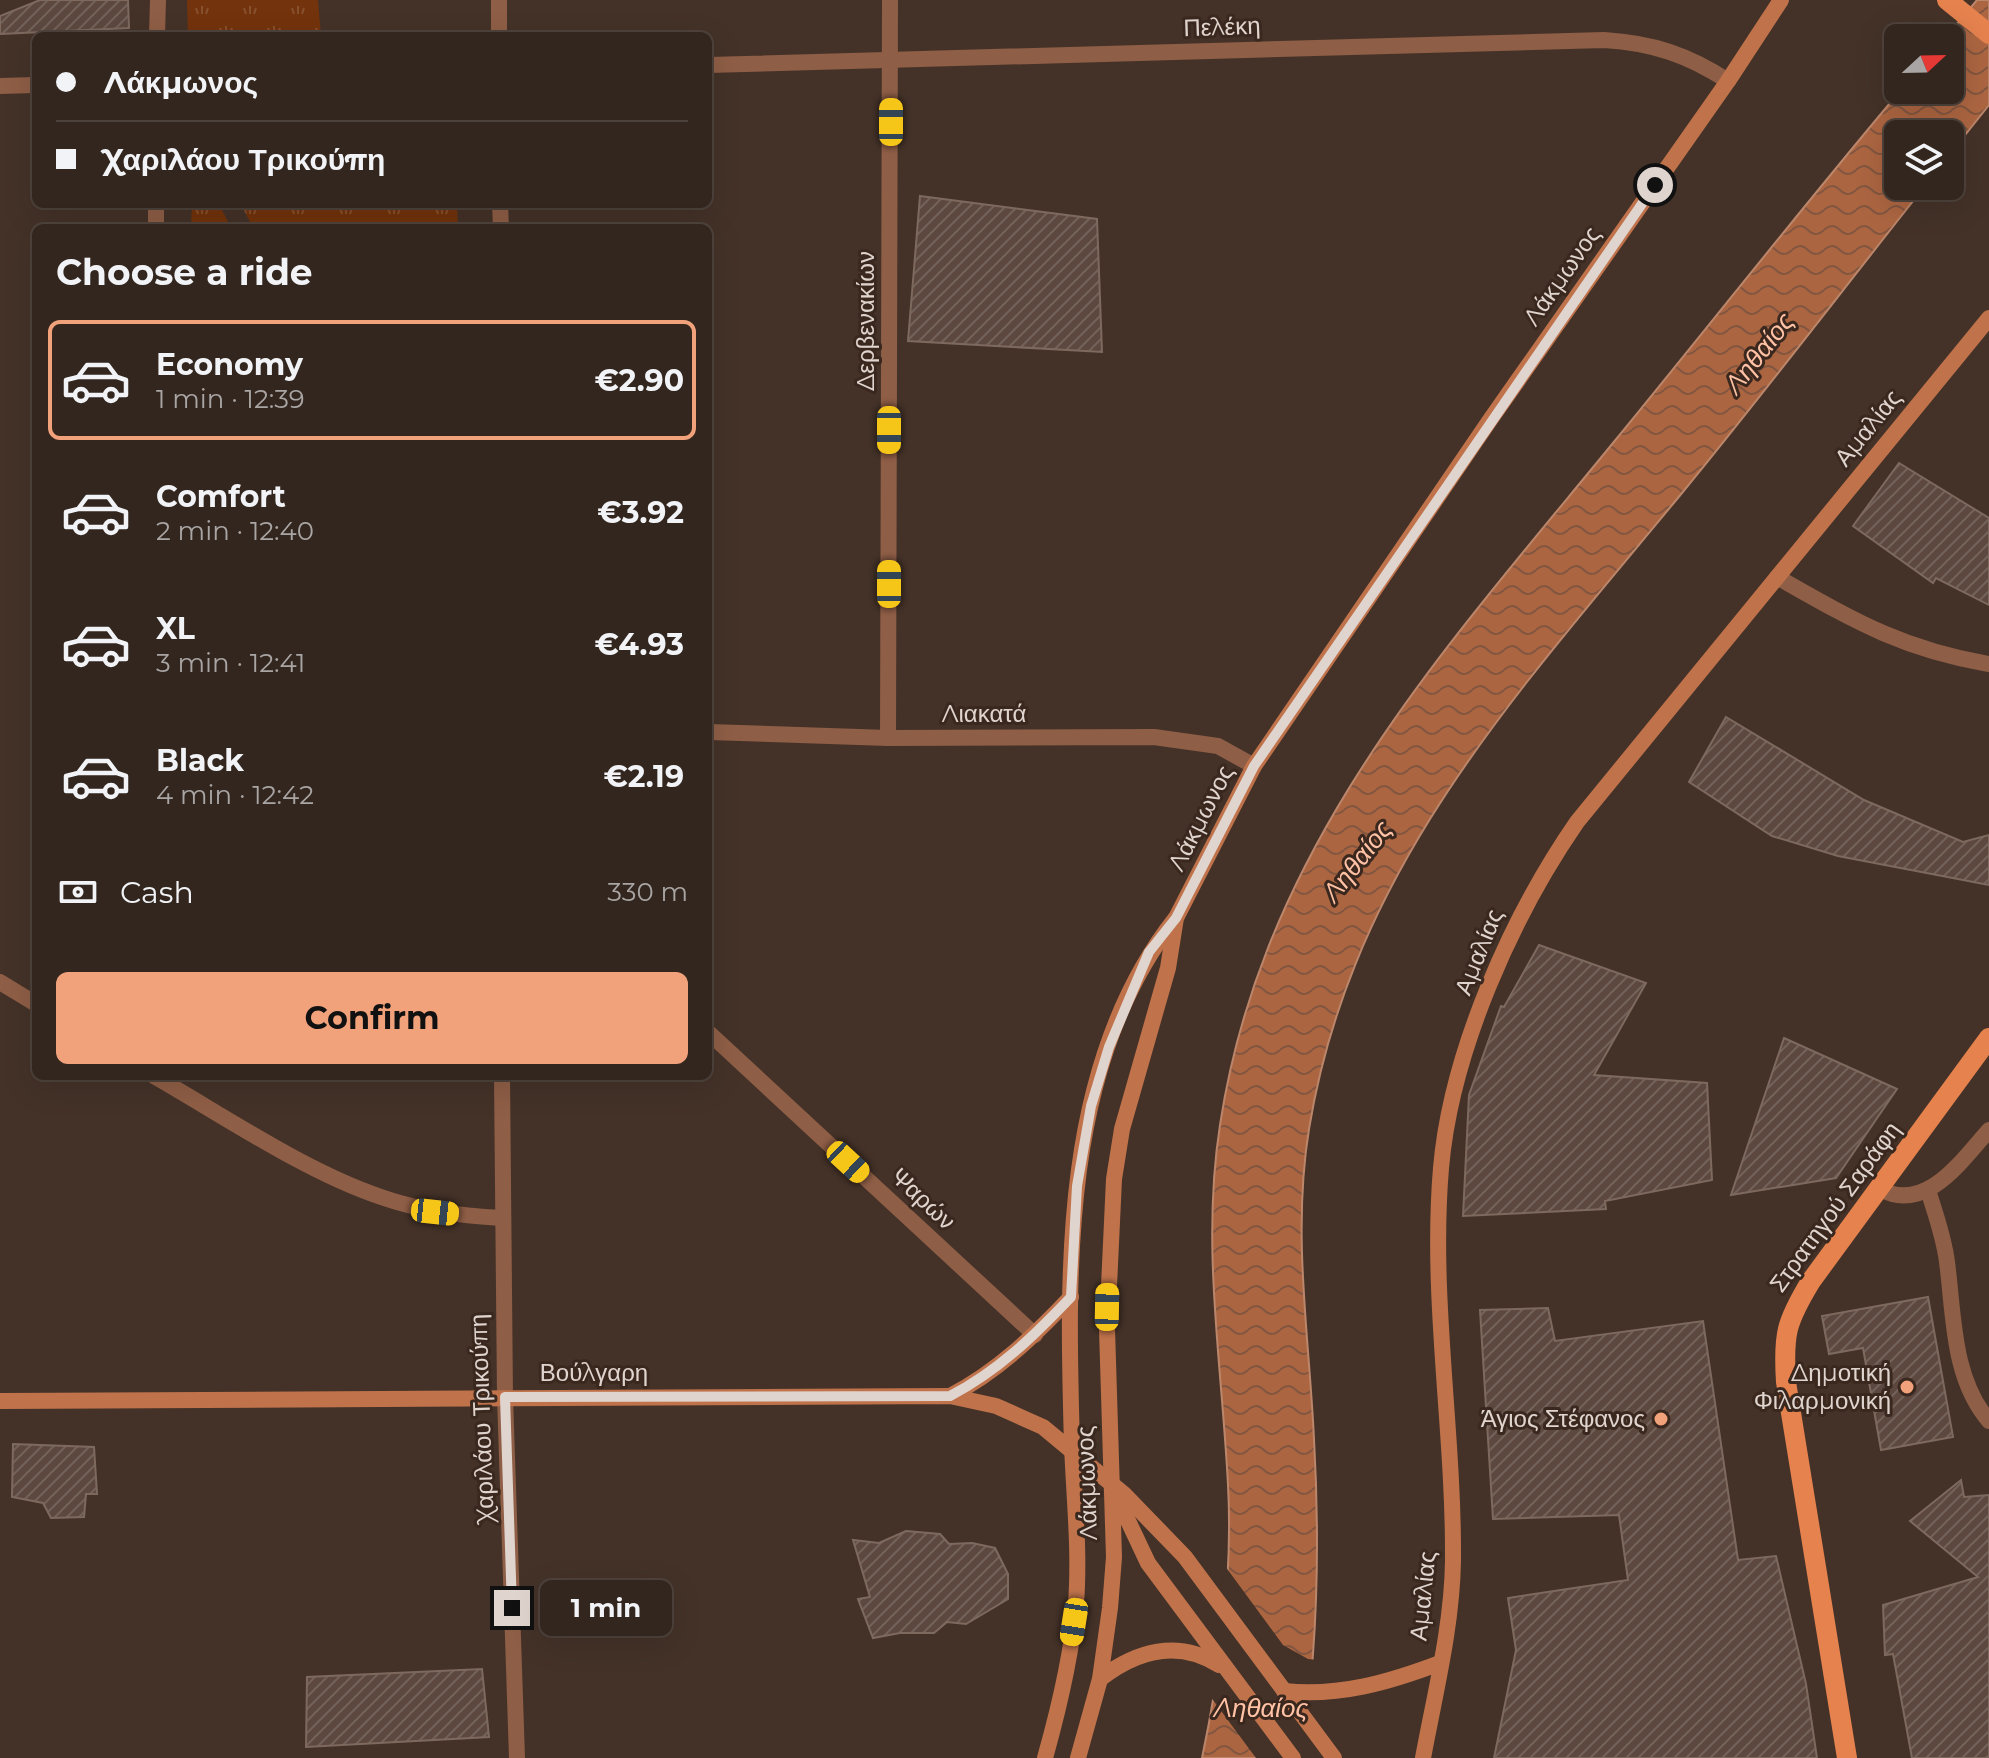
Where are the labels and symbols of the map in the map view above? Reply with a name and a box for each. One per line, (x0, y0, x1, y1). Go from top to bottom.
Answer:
street label: Πελέκη (1183, 11, 1261, 42)
north arrow (1884, 24, 1964, 104)
car (879, 98, 903, 146)
route start (1637, 167, 1673, 203)
street label: Λάκμωνος (1517, 220, 1606, 331)
street label: Δερβενακίων (851, 251, 880, 391)
water label: Ληθαίος (1716, 306, 1801, 402)
street label: Αμαλίας (1828, 384, 1907, 472)
car (877, 406, 901, 454)
car (877, 560, 901, 608)
street label: Λιακατά (942, 699, 1026, 728)
street label: Λάκμωνος (1162, 760, 1239, 875)
water label: Ληθαίος (1314, 814, 1399, 910)
street label: Αμαλίας (1448, 905, 1509, 999)
street label: Στρατηγού Σαράφη (1763, 1116, 1906, 1298)
car (822, 1137, 874, 1187)
street label: Ψαρών (885, 1162, 962, 1236)
car (410, 1198, 460, 1226)
car (1095, 1283, 1119, 1331)
street label: Χαριλάου Τρικούπη (463, 1313, 500, 1526)
street label: Βούλγαρη (540, 1358, 648, 1387)
place label: Δημοτική Φιλαρμονική (1754, 1358, 1891, 1415)
marker: Δημοτική Φιλαρμονική (1898, 1378, 1916, 1396)
place label: Άγιος Στέφανος (1481, 1404, 1645, 1433)
marker: Άγιος Στέφανος (1652, 1410, 1670, 1428)
street label: Λάκμωνος (1070, 1425, 1103, 1541)
street label: Αμαλίας (1403, 1550, 1442, 1642)
callout: 1 min (540, 1580, 672, 1636)
route end (494, 1590, 530, 1626)
car (1058, 1596, 1090, 1648)
water label: Ληθαίος (1212, 1692, 1309, 1724)

